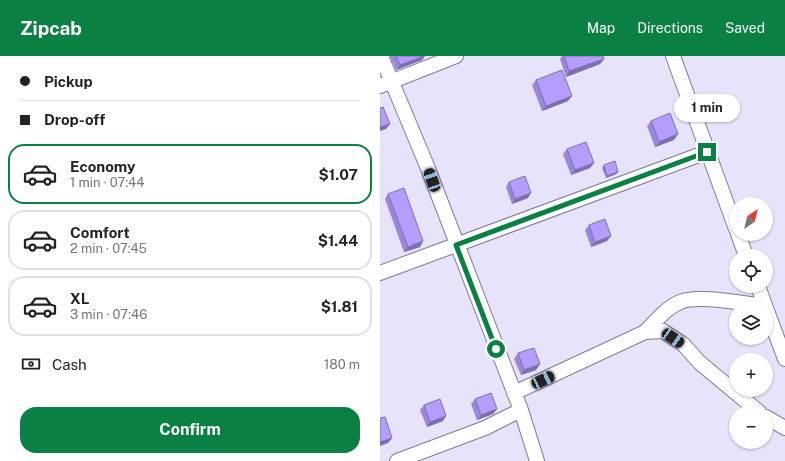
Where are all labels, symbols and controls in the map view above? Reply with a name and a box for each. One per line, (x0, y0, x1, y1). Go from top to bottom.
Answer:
text: Zipcab (20, 17, 82, 39)
text: Map (587, 20, 615, 36)
text: Directions (637, 20, 703, 36)
text: Saved (725, 20, 765, 36)
text: Pickup (44, 73, 93, 90)
callout: 1 min (674, 94, 740, 122)
text: 1 min (691, 100, 723, 115)
text: Drop-off (44, 111, 105, 128)
route end (698, 143, 716, 161)
icon: car (22, 156, 58, 192)
text: Economy (70, 158, 135, 175)
text: $1.07 (319, 166, 358, 183)
car (422, 167, 442, 193)
text: 1 min · 07:44 (70, 175, 144, 190)
north arrow (729, 197, 773, 241)
map controls (729, 197, 773, 449)
icon: car (22, 222, 58, 258)
text: Comfort (70, 224, 130, 241)
text: $1.44 (318, 232, 358, 249)
text: 2 min · 07:45 (70, 241, 147, 256)
button: locate (729, 249, 773, 293)
icon: car (22, 288, 58, 324)
text: XL (70, 290, 89, 307)
text: $1.81 (321, 298, 358, 315)
button: layers (729, 301, 773, 345)
text: 3 min · 07:46 (70, 307, 147, 322)
car (660, 326, 686, 350)
route start (487, 340, 505, 358)
icon: cash (20, 353, 42, 375)
button: + (729, 353, 773, 397)
text: Cash (52, 356, 87, 373)
text: 180 m (324, 357, 360, 372)
car (530, 369, 556, 391)
button: − (729, 405, 773, 449)
button: Confirm (20, 407, 360, 453)

